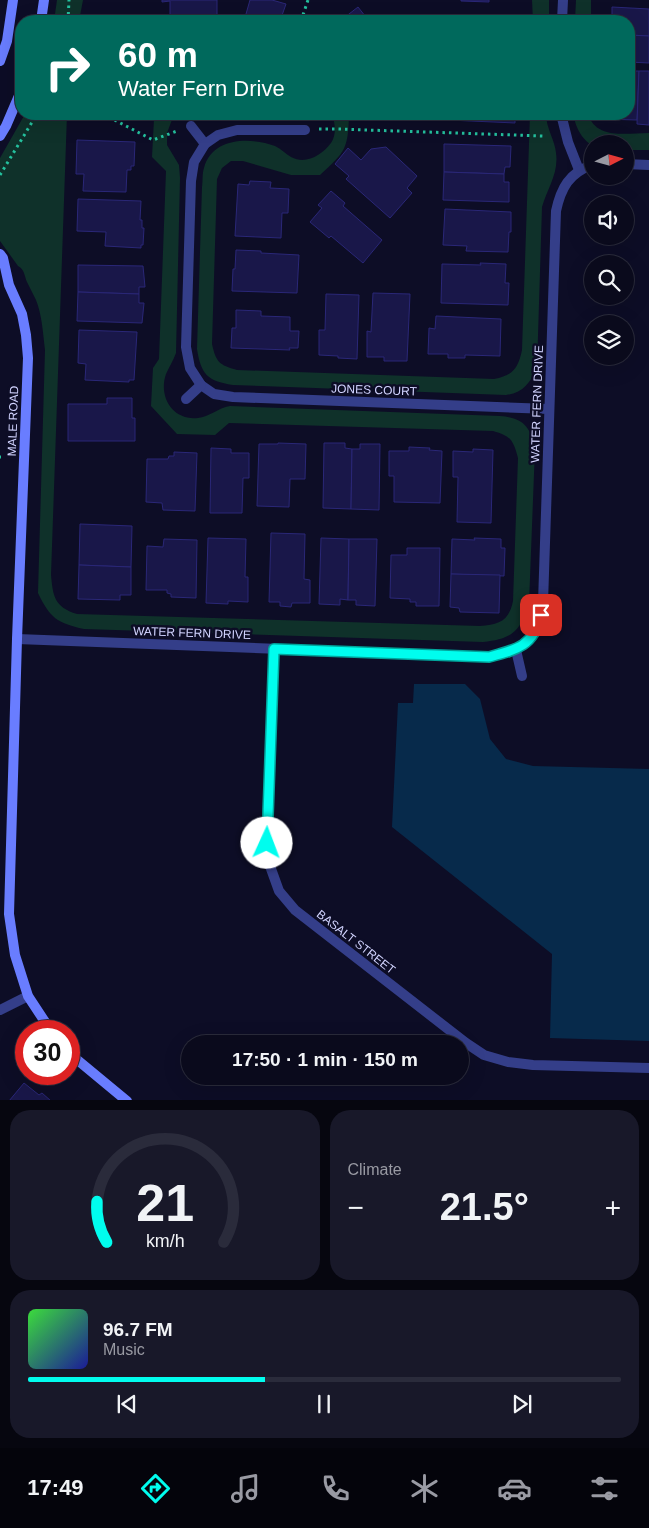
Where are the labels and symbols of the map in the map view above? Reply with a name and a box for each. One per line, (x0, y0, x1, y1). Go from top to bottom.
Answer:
north arrow (584, 135, 634, 185)
street label: WATER FERN DRIVE (528, 345, 546, 463)
street label: JONES COURT (331, 382, 418, 399)
street label: MALE ROAD (5, 385, 21, 457)
pin (520, 594, 562, 636)
street label: WATER FERN DRIVE (133, 624, 251, 642)
position arrow (240, 816, 292, 868)
street label: BASALT STREET (314, 907, 398, 977)
speed limit sign: 30 (15, 1020, 80, 1085)

